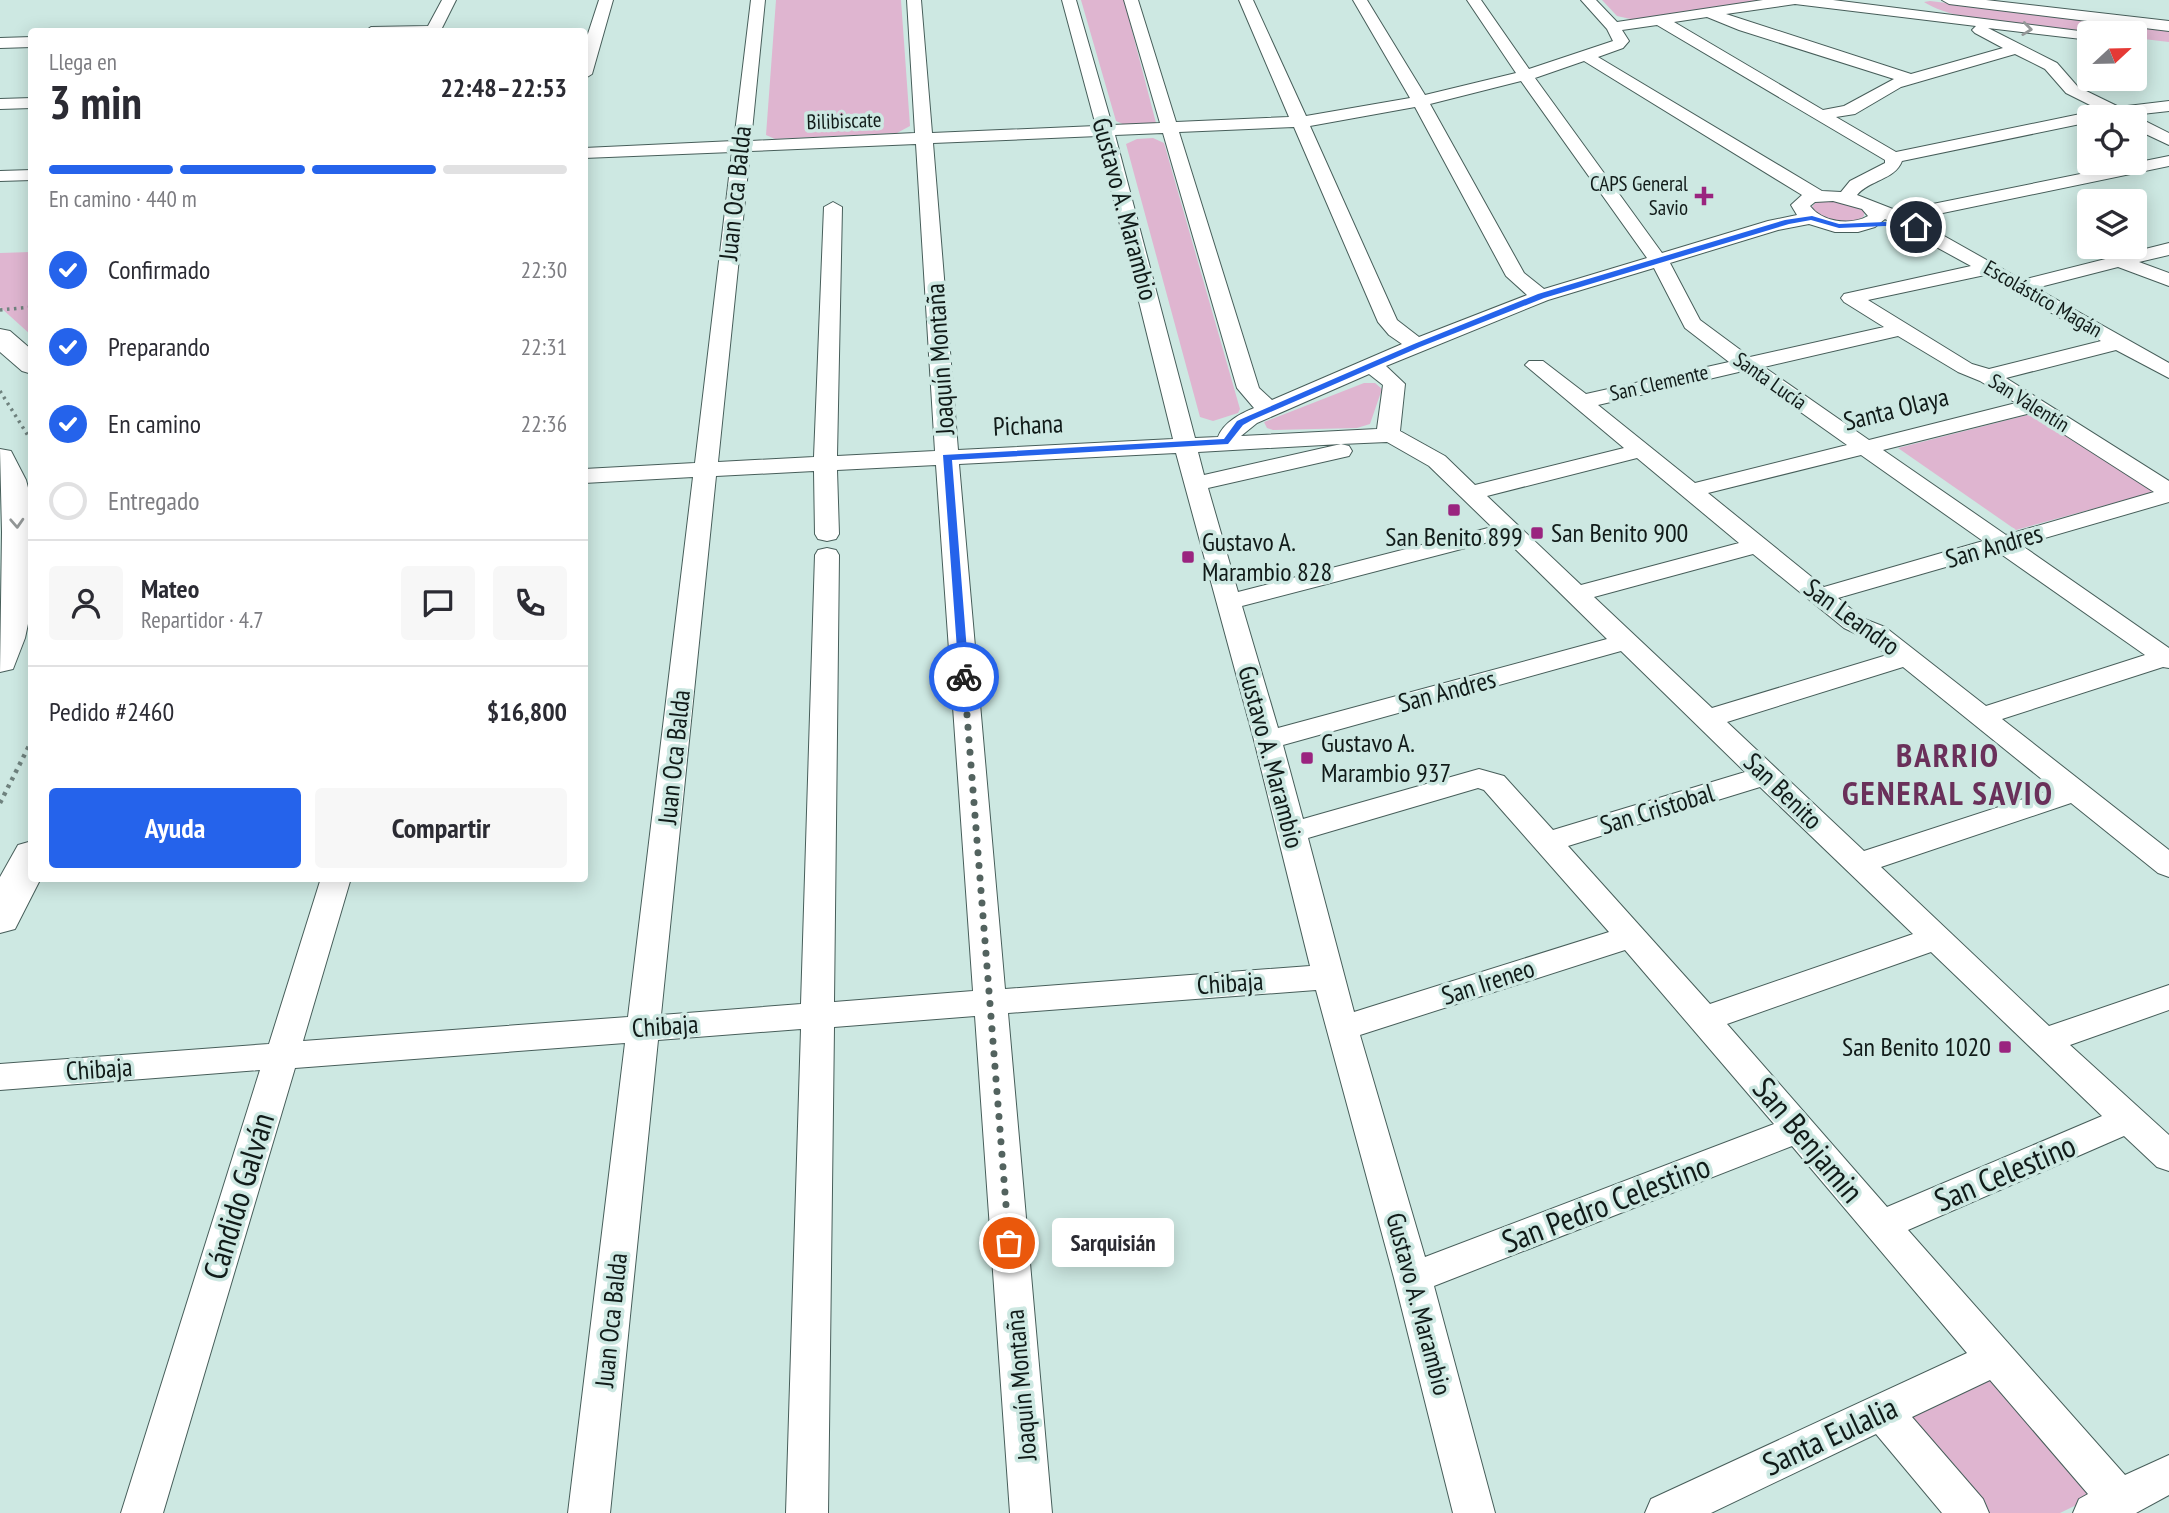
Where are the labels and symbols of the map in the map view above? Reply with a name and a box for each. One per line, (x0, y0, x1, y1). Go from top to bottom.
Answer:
one-way arrow (2022, 21, 2033, 36)
north arrow (2077, 21, 2147, 91)
street label: Bilibiscate (806, 106, 882, 135)
street label: Gustavo A. Marambio (1085, 114, 1166, 304)
street label: Juan Oca Balda (711, 124, 758, 263)
place label: CAPS General Savio (1590, 170, 1688, 221)
marker: CAPS General Savio (1694, 186, 1714, 206)
pin (1886, 197, 1946, 257)
street label: Escolástico Magán (1979, 254, 2107, 343)
street label: Joaquín Montaña (918, 282, 961, 437)
street label: Santa Lucía (1728, 346, 1812, 416)
street label: San Clemente (1607, 358, 1711, 407)
street label: San Valentín (1984, 367, 2075, 438)
street label: Santa Olaya (1840, 380, 1952, 437)
street label: Pichana (992, 406, 1064, 443)
marker: San Benito 899 (1446, 502, 1462, 518)
place label: San Benito 900 (1551, 516, 1688, 549)
street label: San Andres (1942, 516, 2046, 575)
one-way arrow (10, 518, 25, 529)
place label: San Benito 899 (1385, 520, 1523, 553)
place label: Gustavo A. Marambio 828 (1202, 525, 1332, 588)
marker: San Benito 900 (1529, 525, 1545, 541)
marker: Gustavo A. Marambio 828 (1180, 549, 1196, 565)
street label: San Leandro (1798, 571, 1907, 662)
courier (929, 642, 999, 712)
street label: Gustavo A. Marambio (1231, 662, 1312, 852)
street label: San Andres (1395, 662, 1499, 719)
street label: Juan Oca Balda (650, 688, 697, 827)
place label: Gustavo A. Marambio 937 (1321, 726, 1451, 789)
district label: BARRIO GENERAL SAVIO (1842, 733, 2054, 814)
street label: San Benito (1737, 745, 1830, 836)
marker: Gustavo A. Marambio 937 (1299, 750, 1315, 766)
street label: San Cristobal (1596, 776, 1718, 841)
street label: San Ireneo (1437, 951, 1538, 1012)
street label: Chibaja (1196, 964, 1264, 1001)
street label: Chibaja (631, 1007, 699, 1044)
place label: San Benito 1020 (1842, 1030, 1991, 1063)
marker: San Benito 1020 (1997, 1039, 2013, 1055)
street label: Chibaja (65, 1050, 133, 1087)
street label: San Benjamin (1744, 1068, 1873, 1211)
street label: Cándido Galván (193, 1107, 283, 1284)
street label: San Celestino (1928, 1124, 2082, 1221)
street label: San Pedro Celestino (1496, 1144, 1716, 1262)
street label: Gustavo A. Marambio (1379, 1209, 1460, 1399)
pin (979, 1213, 1039, 1273)
callout: Sarquisián (1051, 1218, 1174, 1268)
street label: Juan Oca Balda (587, 1251, 634, 1390)
street label: Joaquín Montaña (997, 1308, 1044, 1463)
street label: Santa Eulalia (1755, 1386, 1904, 1485)

